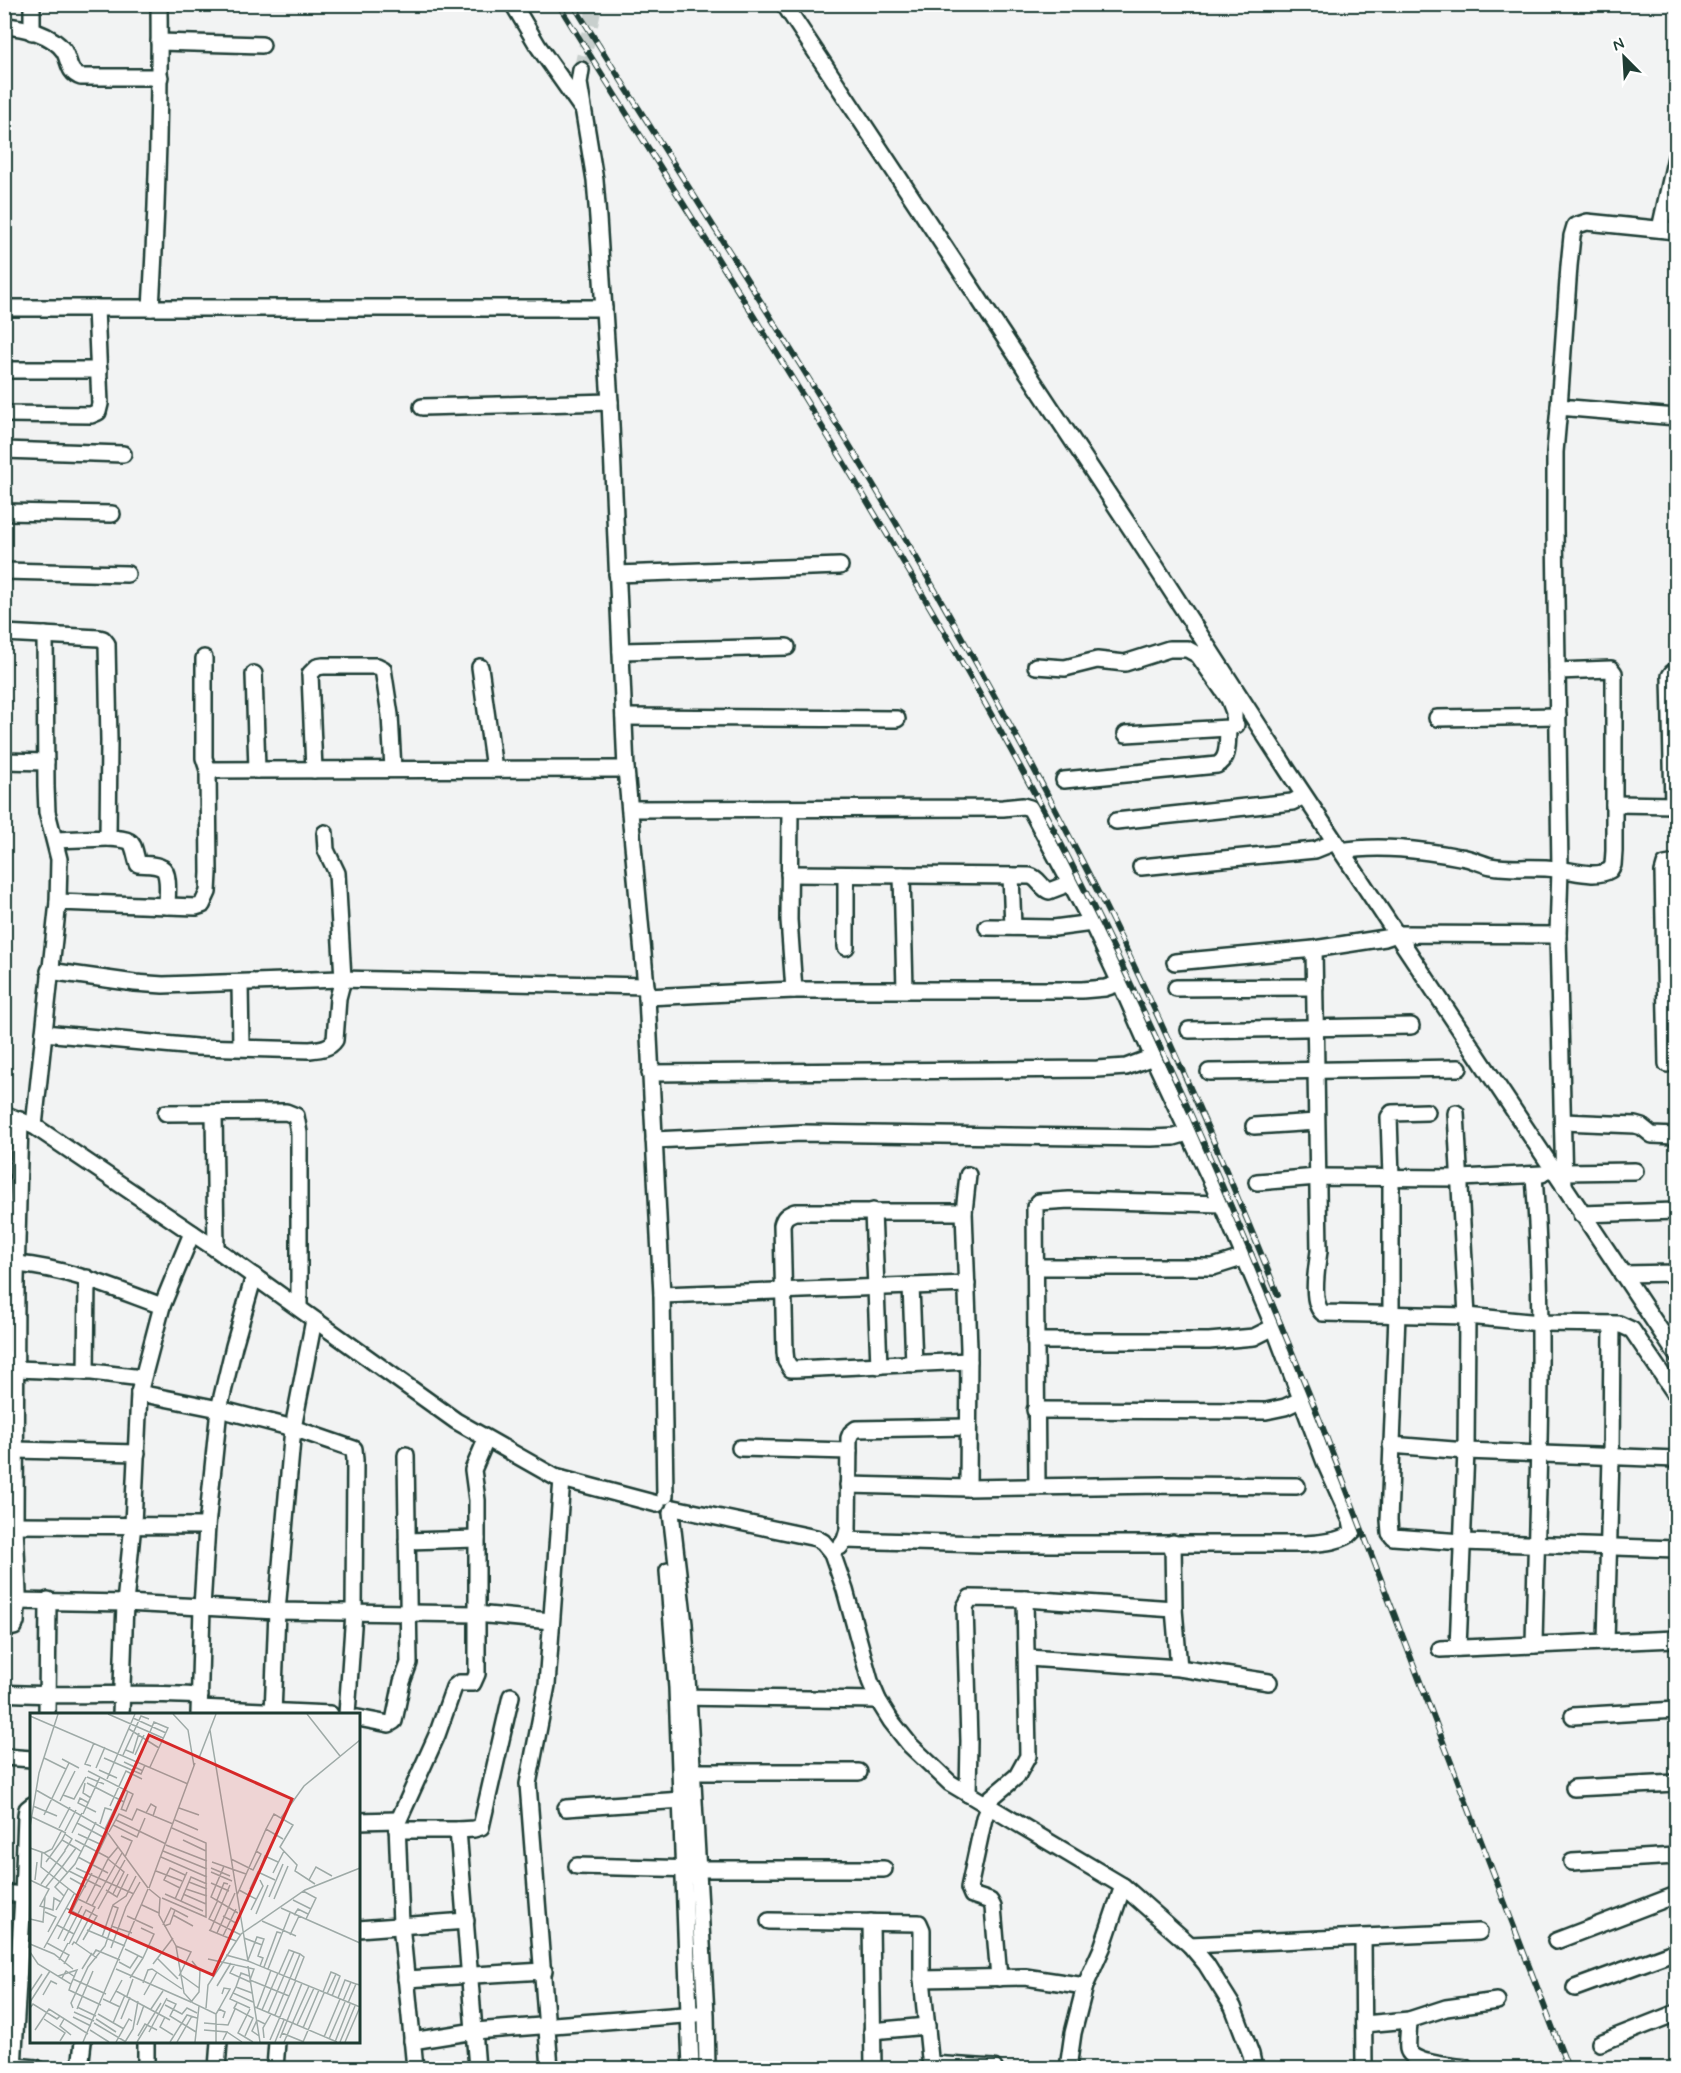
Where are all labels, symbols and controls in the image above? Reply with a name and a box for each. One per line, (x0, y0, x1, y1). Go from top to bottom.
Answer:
north arrow (1594, 27, 1654, 87)
text: N (1609, 33, 1628, 56)
inset map (30, 1713, 360, 2043)

